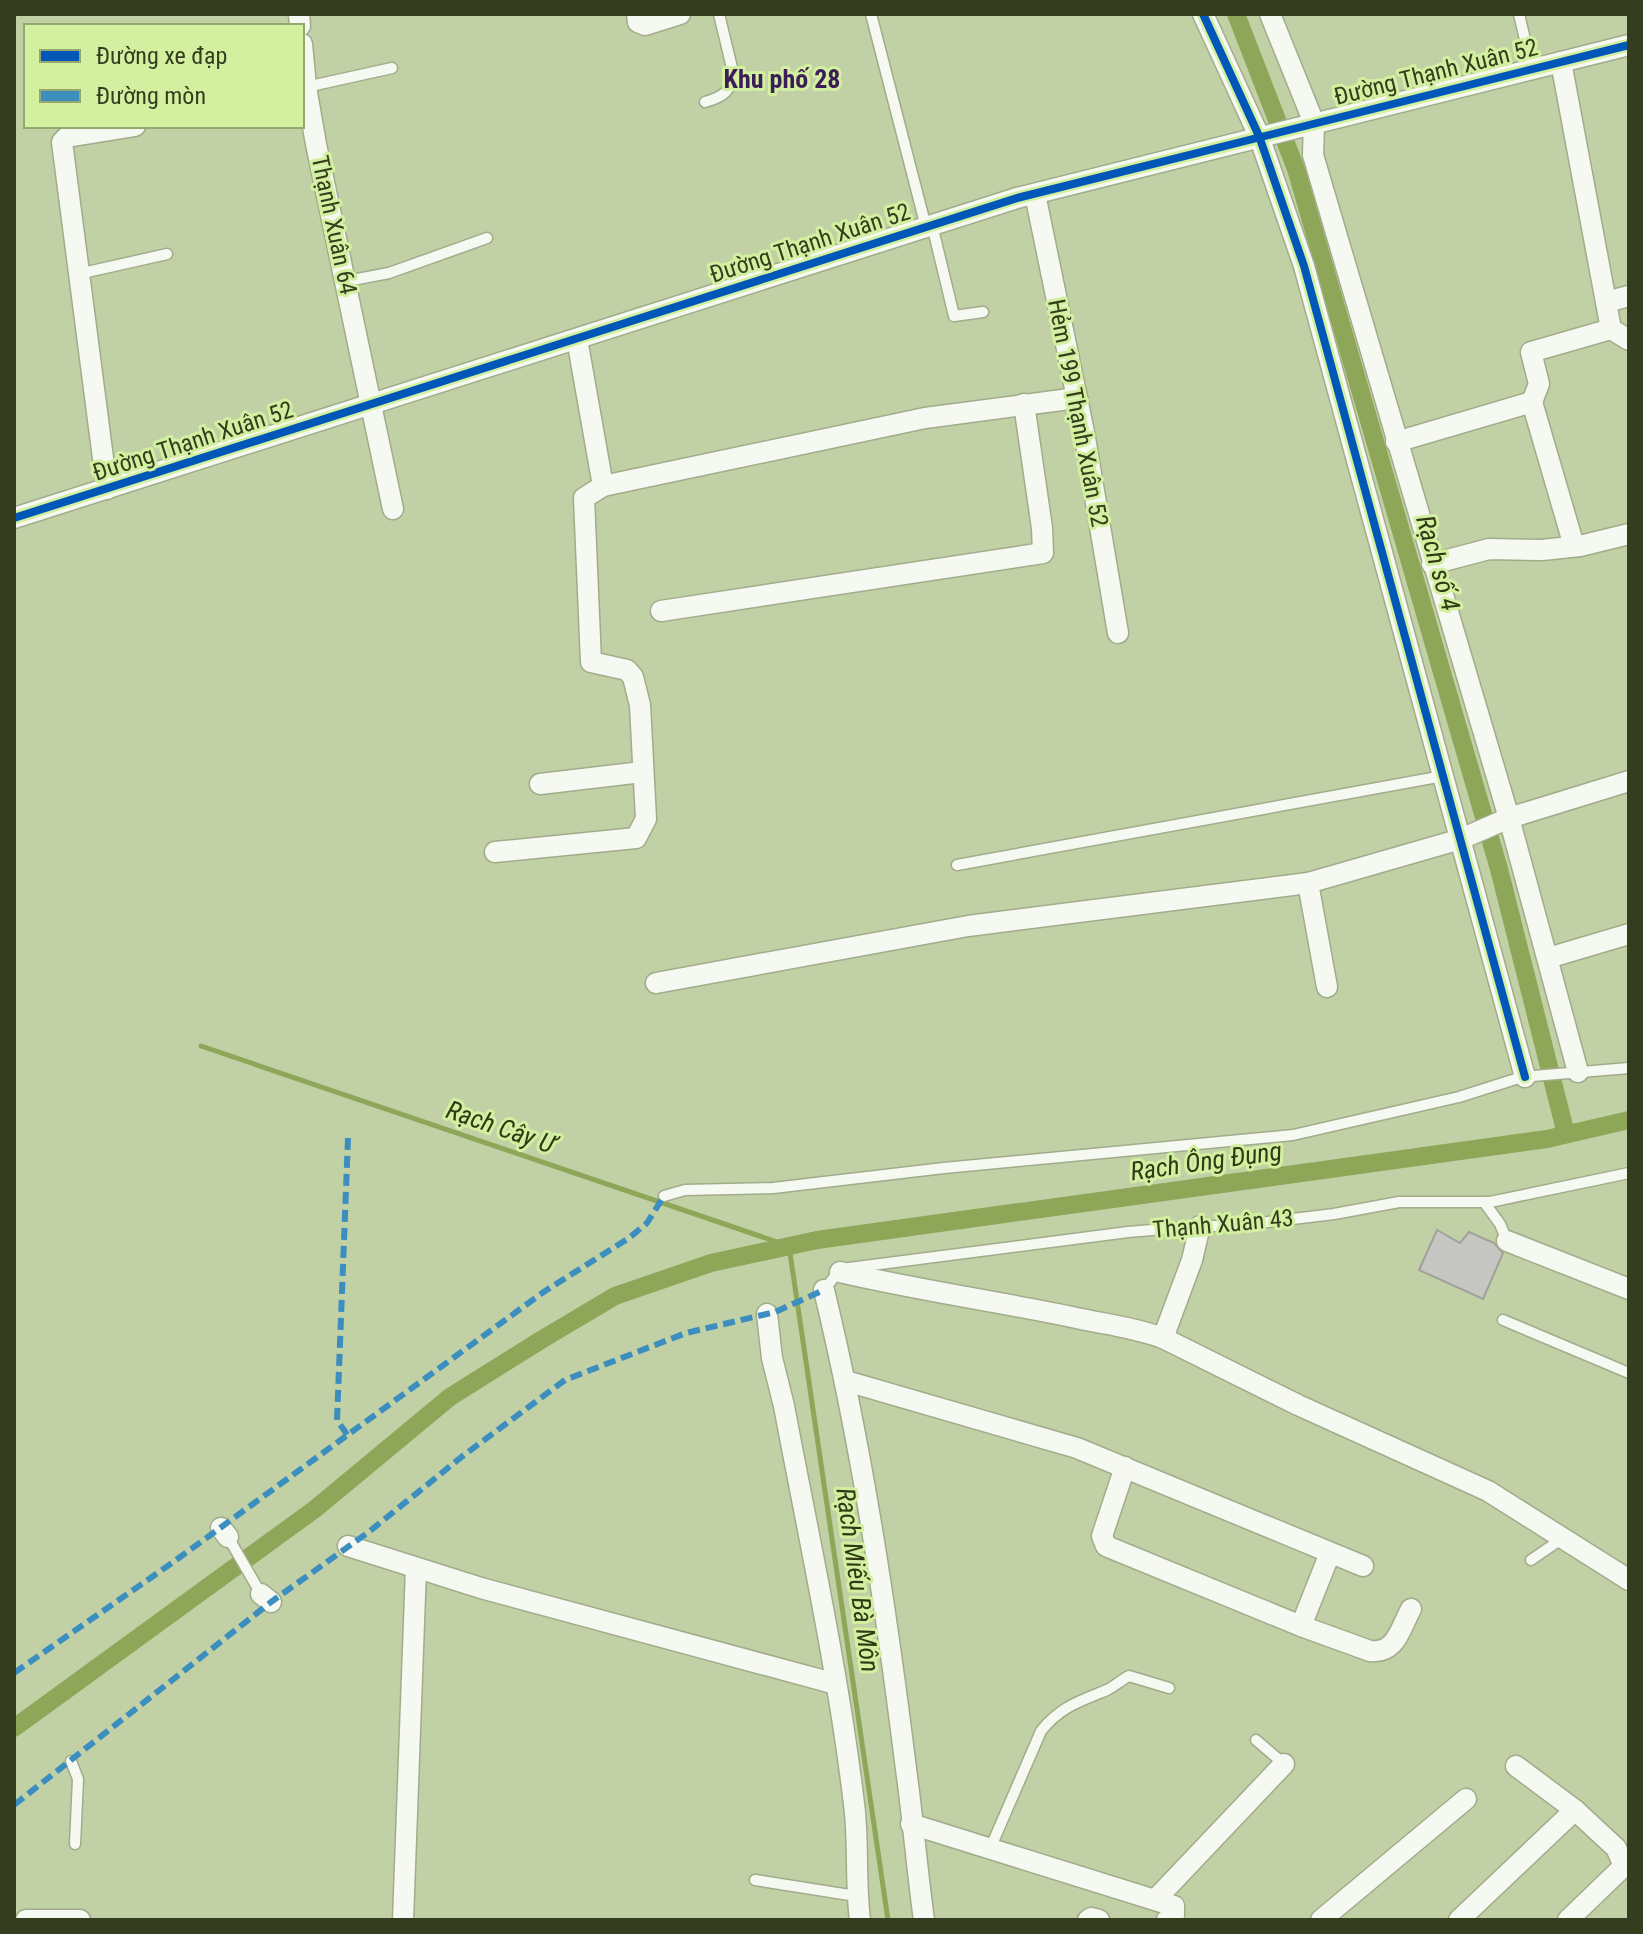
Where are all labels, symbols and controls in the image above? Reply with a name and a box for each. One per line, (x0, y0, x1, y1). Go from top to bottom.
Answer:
legend (24, 24, 304, 128)
street label: Đường Thạnh Xuân 52 (1331, 33, 1541, 111)
text: Đường xe đạp (96, 42, 227, 70)
district label: Khu phố 28 (724, 64, 840, 94)
text: Đường mòn (96, 82, 206, 110)
street label: Thạnh Xuân 64 (306, 153, 362, 297)
street label: Đường Thạnh Xuân 52 (706, 197, 914, 289)
street label: Hẻm 199 Thạnh Xuân 52 (1042, 297, 1114, 529)
street label: Đường Thạnh Xuân 52 (89, 395, 297, 487)
water label: Rạch số 4 (1410, 512, 1466, 614)
water label: Rạch Cây Ư (443, 1094, 563, 1161)
water label: Rạch Ông Đụng (1128, 1136, 1284, 1186)
street label: Thạnh Xuân 43 (1151, 1204, 1295, 1244)
water label: Rạch Miếu Bà Môn (830, 1486, 886, 1674)

